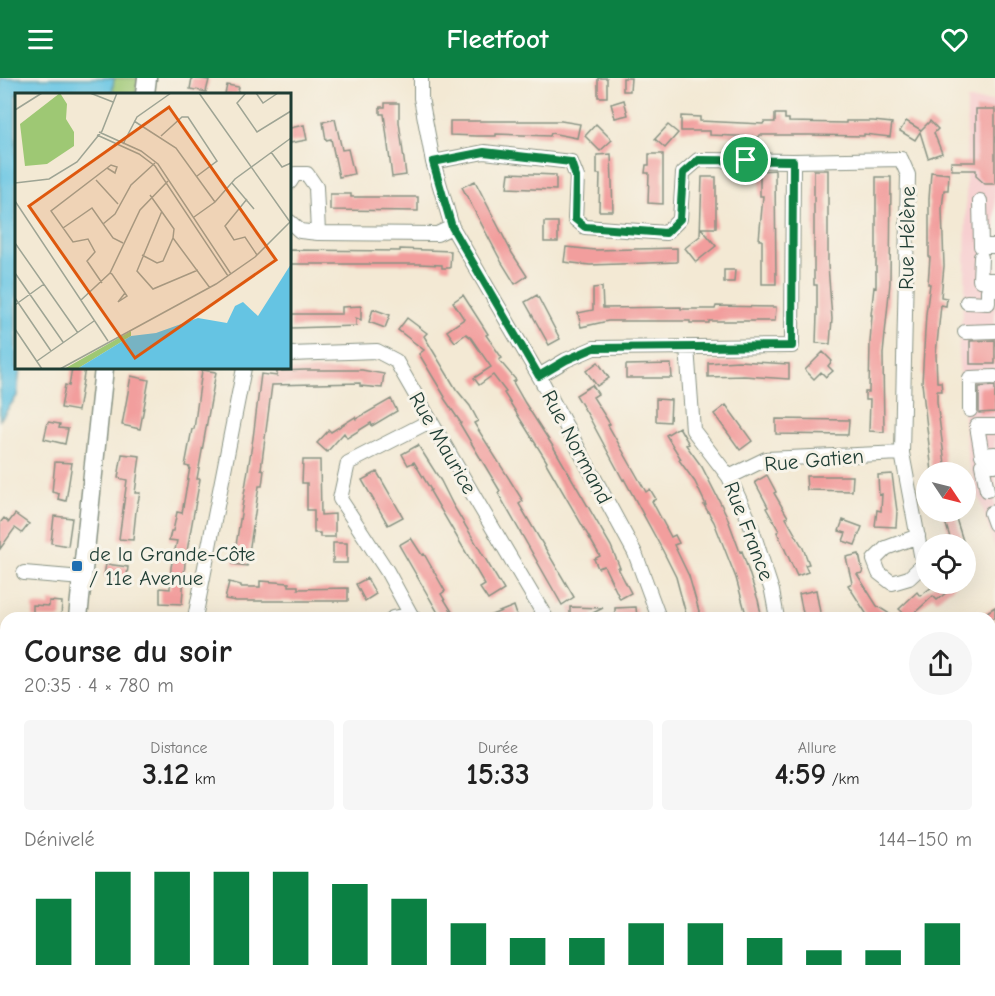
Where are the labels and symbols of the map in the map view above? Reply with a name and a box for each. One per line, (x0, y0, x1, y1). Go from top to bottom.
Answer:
inset map (15, 93, 291, 369)
pin (720, 134, 771, 185)
street label: Rue Hélène (894, 186, 920, 290)
street label: Rue Normand (537, 386, 617, 508)
street label: Rue Maurice (404, 388, 482, 498)
street label: Rue Gatien (763, 444, 865, 476)
north arrow (916, 462, 976, 522)
street label: Rue France (719, 478, 779, 584)
place label: de la Grande-Côte / 11e Avenue (89, 542, 255, 590)
marker: de la Grande-Côte / 11e Avenue (70, 559, 84, 573)

